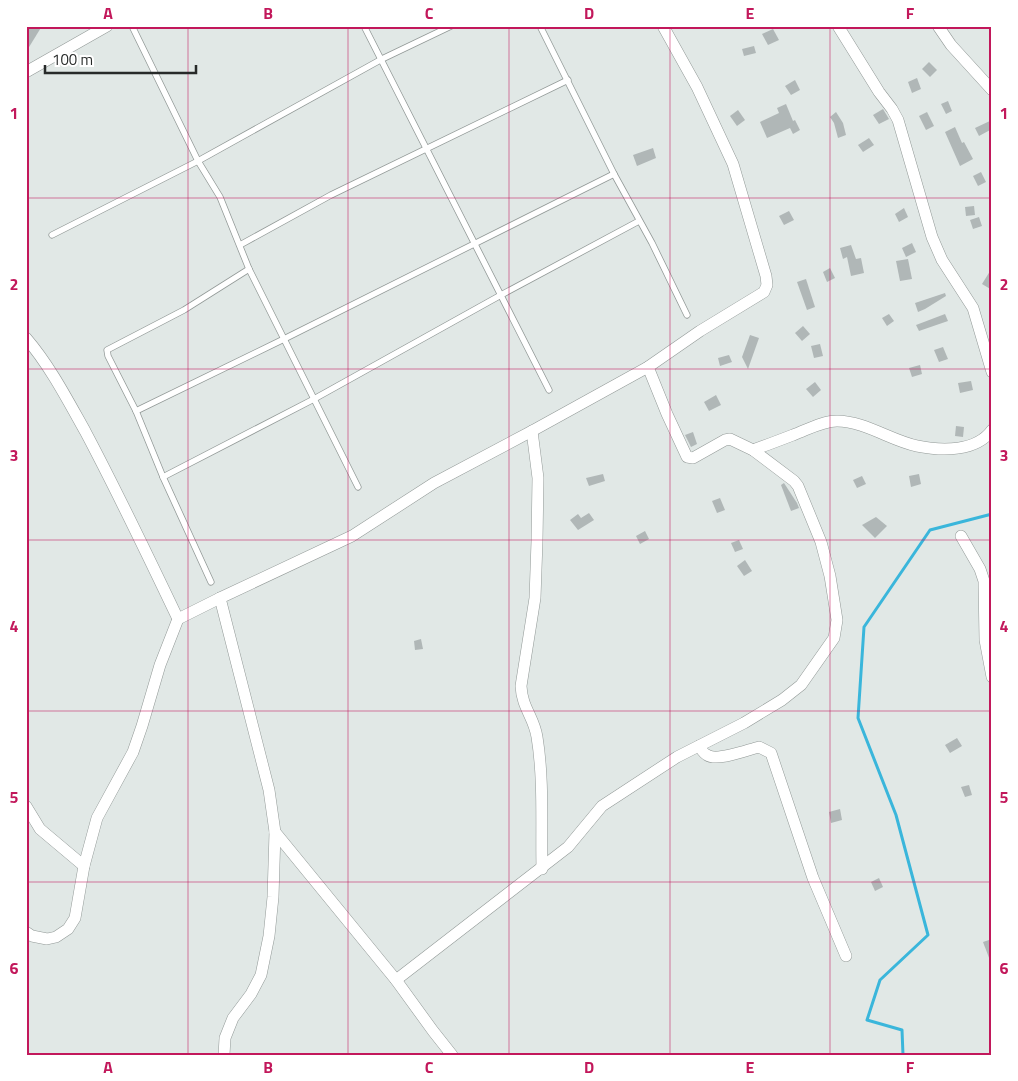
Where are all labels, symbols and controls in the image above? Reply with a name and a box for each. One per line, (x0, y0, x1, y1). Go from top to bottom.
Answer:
text: A (103, 1, 113, 25)
text: B (263, 1, 273, 25)
text: C (425, 1, 434, 25)
text: D (584, 1, 594, 25)
text: E (746, 1, 755, 25)
text: F (906, 1, 915, 25)
scale bar (45, 42, 196, 74)
text: 100 m (52, 48, 93, 71)
text: 1 (10, 101, 18, 125)
text: 1 (1000, 101, 1008, 125)
text: 2 (10, 272, 18, 296)
text: 2 (1000, 272, 1008, 296)
text: 3 (10, 443, 18, 467)
text: 3 (1000, 443, 1008, 467)
text: 4 (10, 614, 19, 638)
text: 4 (1000, 614, 1009, 638)
text: 5 (10, 785, 19, 809)
text: 5 (1000, 785, 1009, 809)
text: 6 (10, 956, 19, 980)
text: 6 (1000, 956, 1009, 980)
text: A (103, 1055, 113, 1079)
text: B (263, 1055, 273, 1079)
text: C (425, 1055, 434, 1079)
text: D (584, 1055, 594, 1079)
text: E (746, 1055, 755, 1079)
text: F (906, 1055, 915, 1079)

